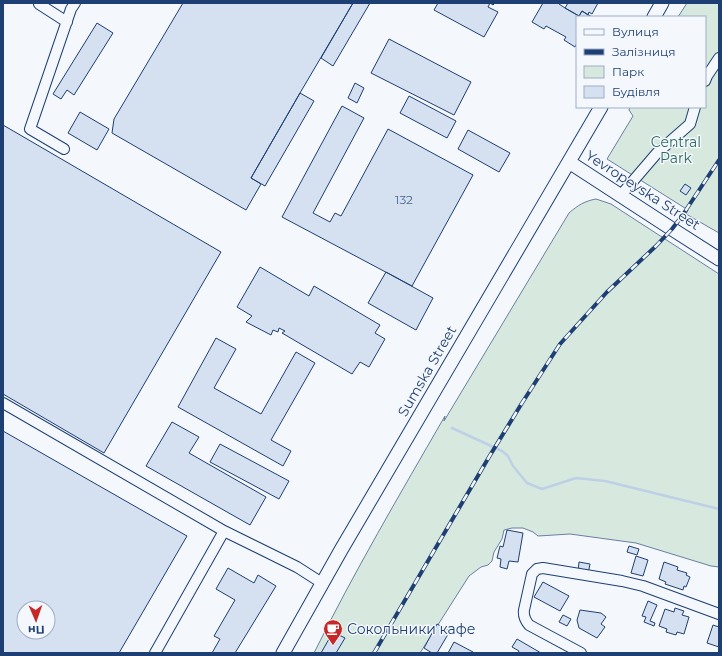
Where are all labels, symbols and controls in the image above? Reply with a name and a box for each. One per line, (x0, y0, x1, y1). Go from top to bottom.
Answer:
legend (576, 16, 706, 108)
text: Вулиця (612, 24, 659, 39)
text: Залізниця (612, 44, 676, 59)
text: Парк (612, 64, 644, 79)
text: Будівля (612, 84, 660, 99)
park label: Central Park (651, 133, 701, 167)
street label: Yevropeyska Street (582, 146, 704, 234)
house number: 132 (395, 192, 413, 207)
street label: Sumska Street (394, 322, 460, 420)
north arrow (16, 600, 56, 640)
cafe icon: Сокольники кафе (322, 618, 344, 646)
place label: Сокольники кафе (347, 620, 475, 638)
text: Пн (28, 623, 45, 637)

